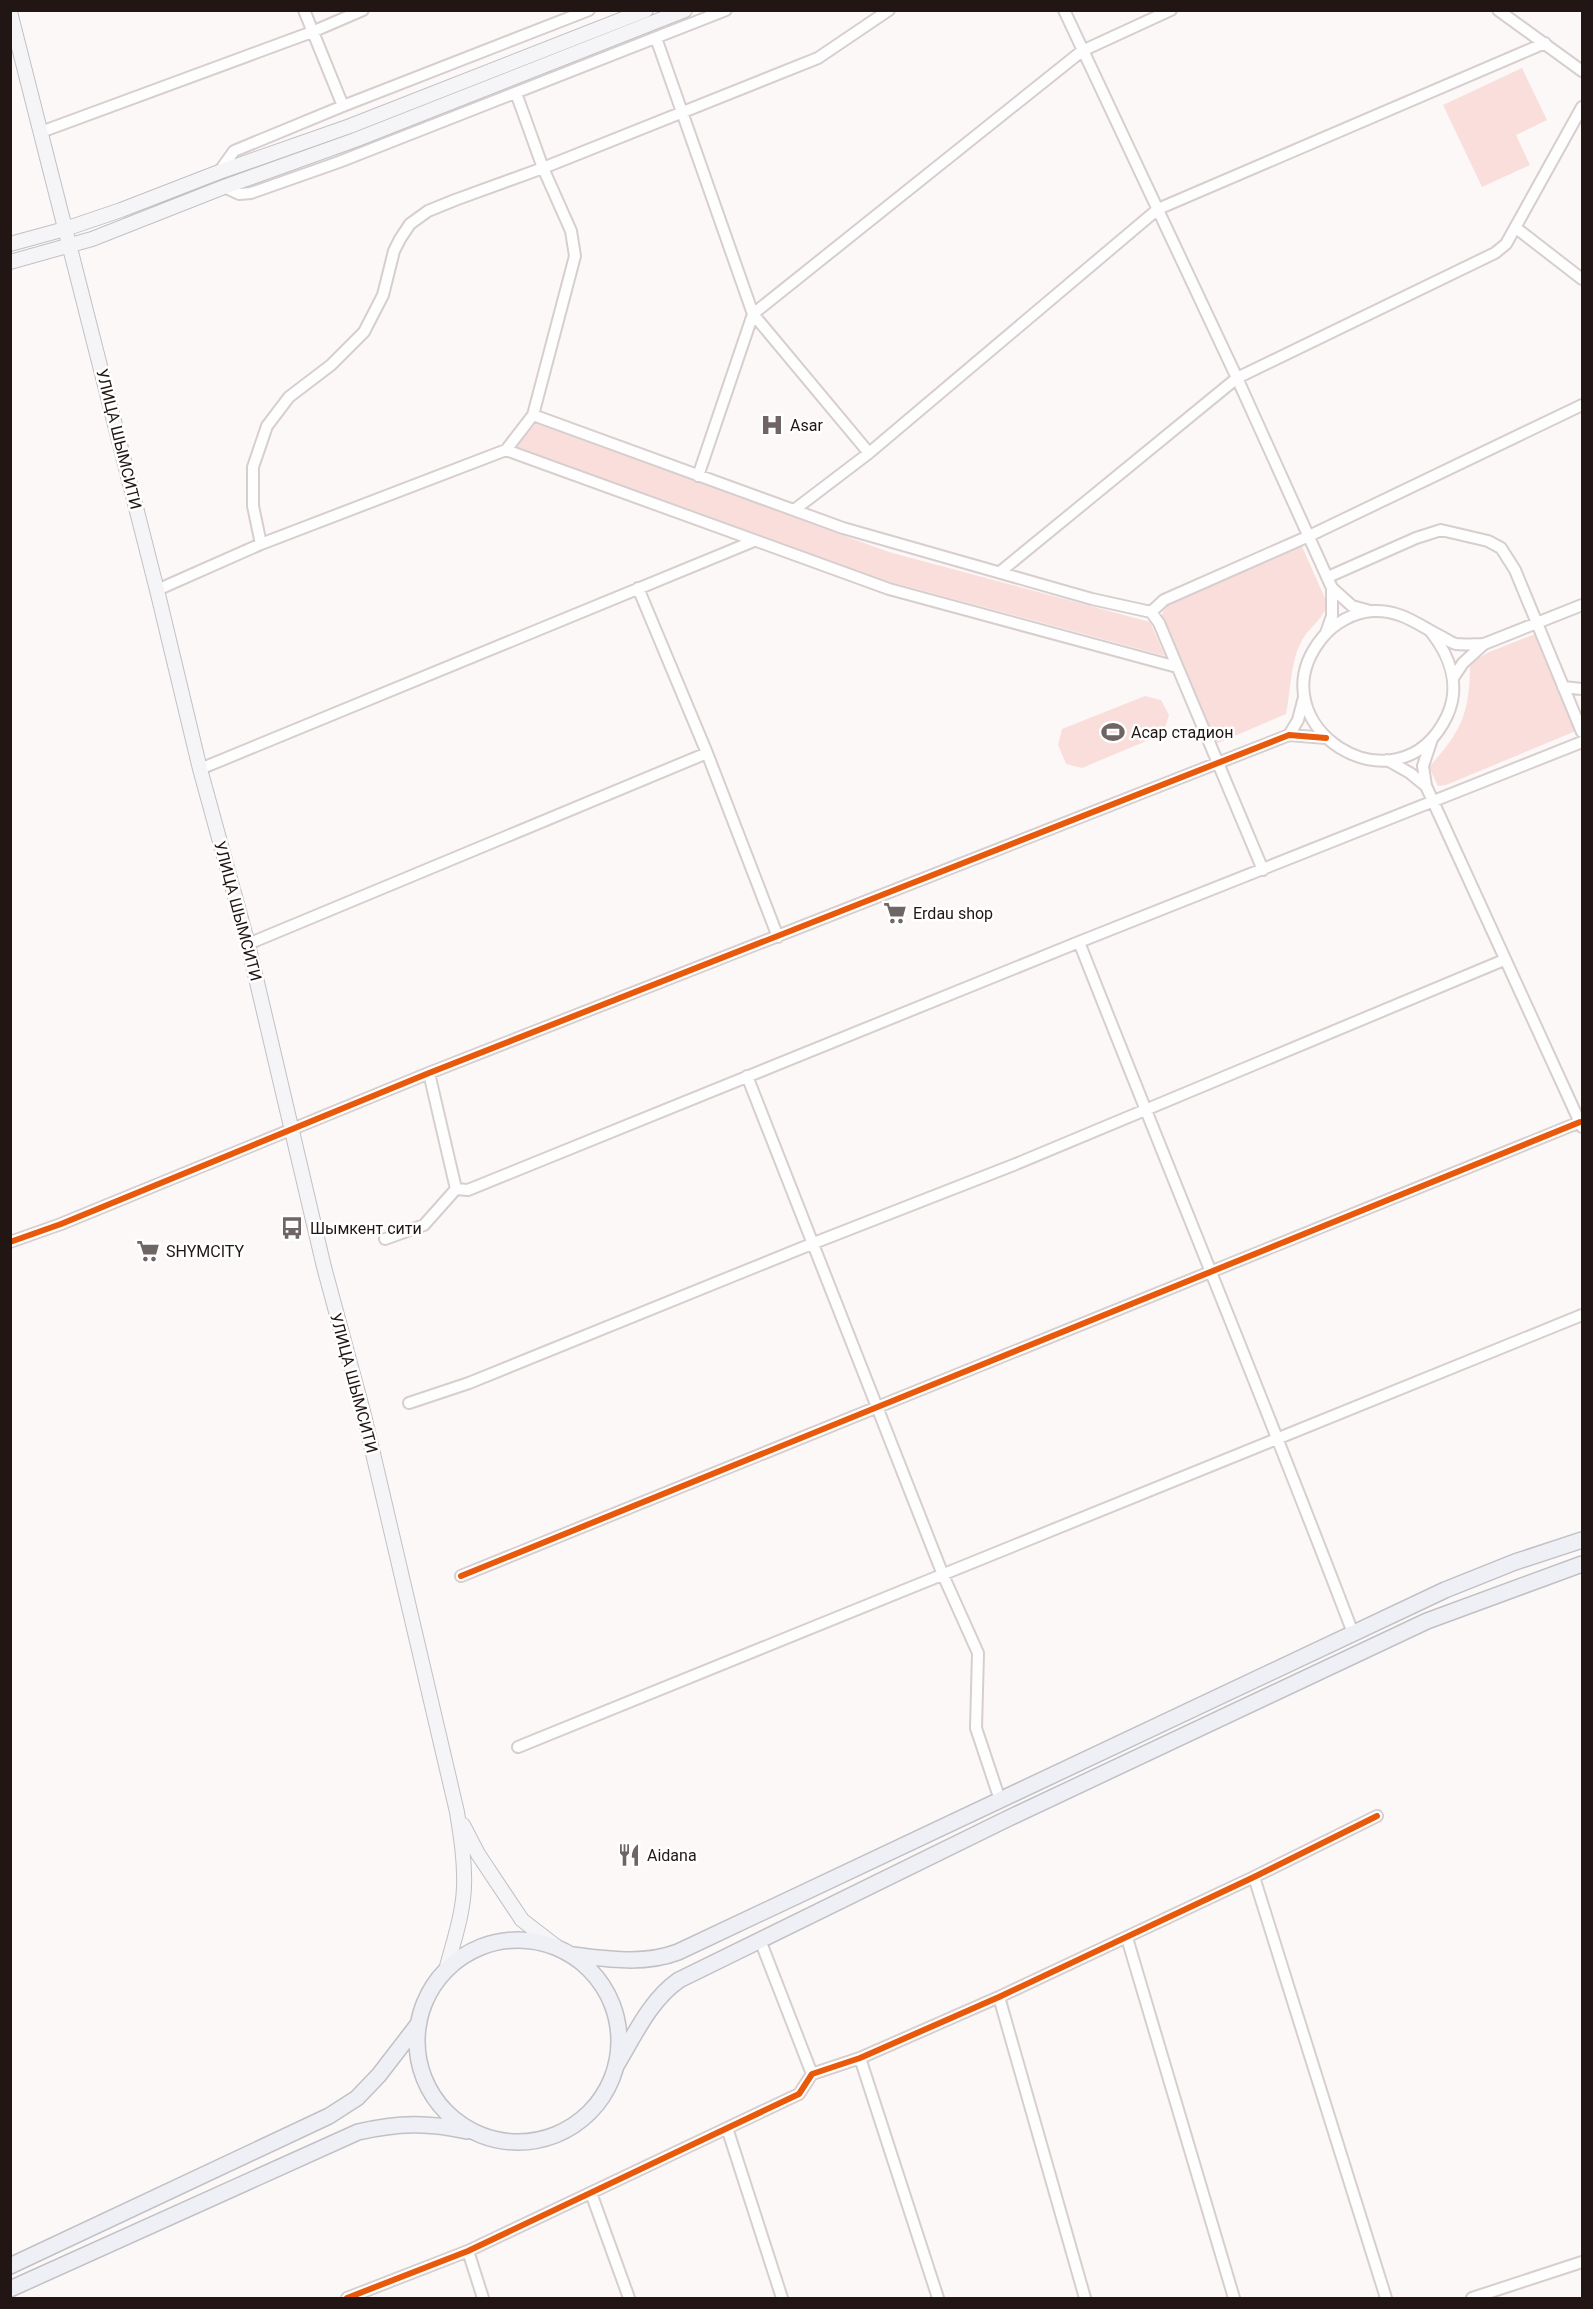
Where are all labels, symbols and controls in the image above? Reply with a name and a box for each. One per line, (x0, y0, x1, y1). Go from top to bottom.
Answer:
street label: УЛИЦА ШЫМСИТИ (92, 367, 146, 511)
hospital icon: Asar (759, 412, 785, 438)
place label: Asar (790, 416, 823, 435)
sports icon: Асар стадион (1100, 719, 1126, 745)
place label: Асар стадион (1131, 723, 1233, 742)
street label: УЛИЦА ШЫМСИТИ (210, 839, 266, 983)
supermarket icon: Erdau shop (882, 900, 908, 926)
place label: Erdau shop (913, 904, 993, 923)
bus stop icon: Шымкент сити (279, 1215, 305, 1241)
place label: Шымкент сити (310, 1219, 422, 1238)
supermarket icon: SHYMCITY (135, 1238, 161, 1264)
place label: SHYMCITY (166, 1242, 244, 1261)
street label: УЛИЦА ШЫМСИТИ (326, 1311, 382, 1455)
restaurant icon: Aidana (616, 1842, 642, 1868)
place label: Aidana (647, 1846, 697, 1865)

